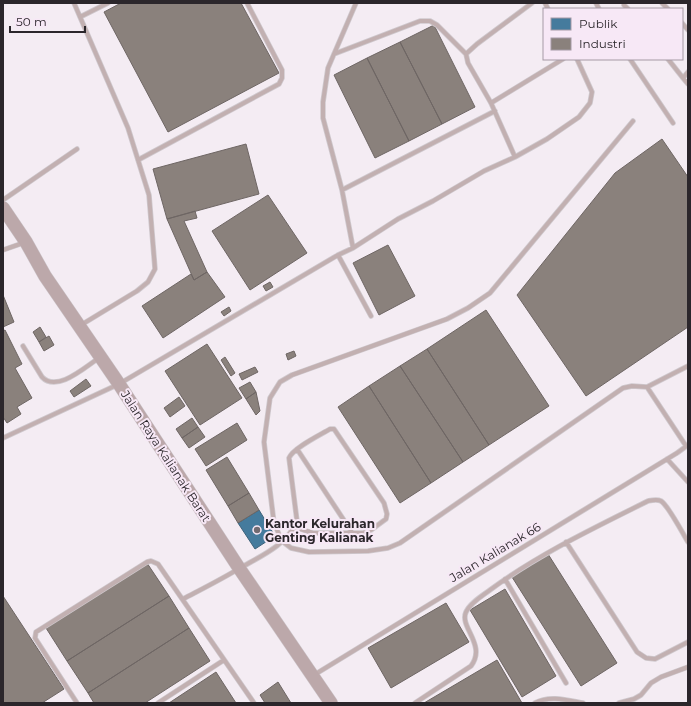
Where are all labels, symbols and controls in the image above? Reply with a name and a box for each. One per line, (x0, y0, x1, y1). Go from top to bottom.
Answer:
scale bar (10, 8, 85, 34)
legend (543, 8, 683, 60)
text: 50 m (16, 14, 47, 29)
text: Publik (579, 16, 618, 31)
text: Industri (579, 36, 626, 51)
street label: Jalan Raya Kalianak Barat (117, 387, 214, 525)
place label: Kantor Kelurahan Genting Kalianak (265, 516, 375, 545)
street label: Jalan Kalianak 66 (446, 519, 543, 586)
marker: Kantor Kelurahan Genting Kalianak (252, 525, 262, 535)

